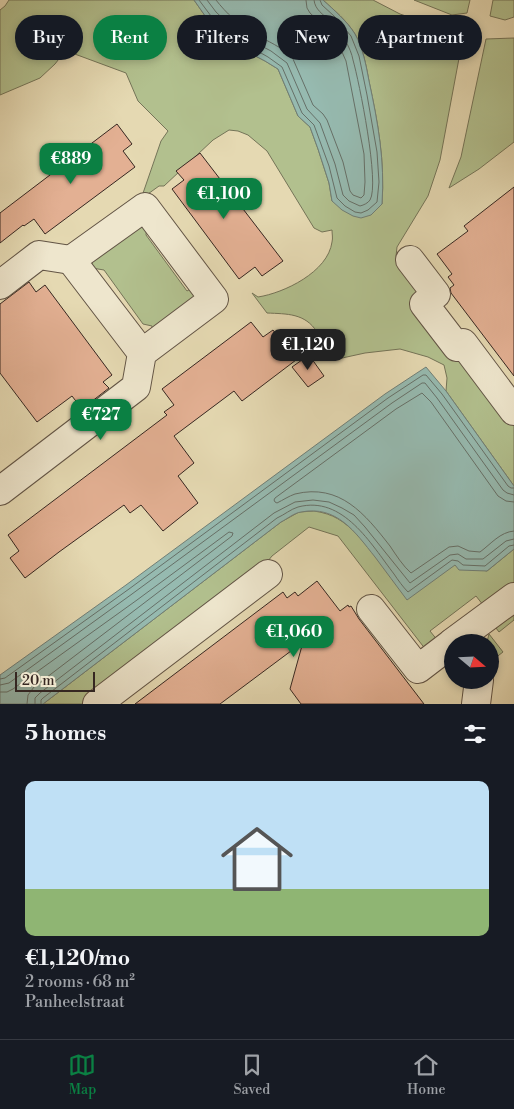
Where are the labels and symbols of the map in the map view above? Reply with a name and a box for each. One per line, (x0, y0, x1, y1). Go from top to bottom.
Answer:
pin: €889 (41, 142, 101, 185)
pin: €1,100 (183, 178, 265, 220)
pin: €1,120 (267, 328, 349, 371)
pin: €727 (71, 398, 131, 441)
pin: €1,060 (253, 616, 335, 658)
north arrow (444, 634, 499, 689)
scale bar (15, 669, 95, 692)

